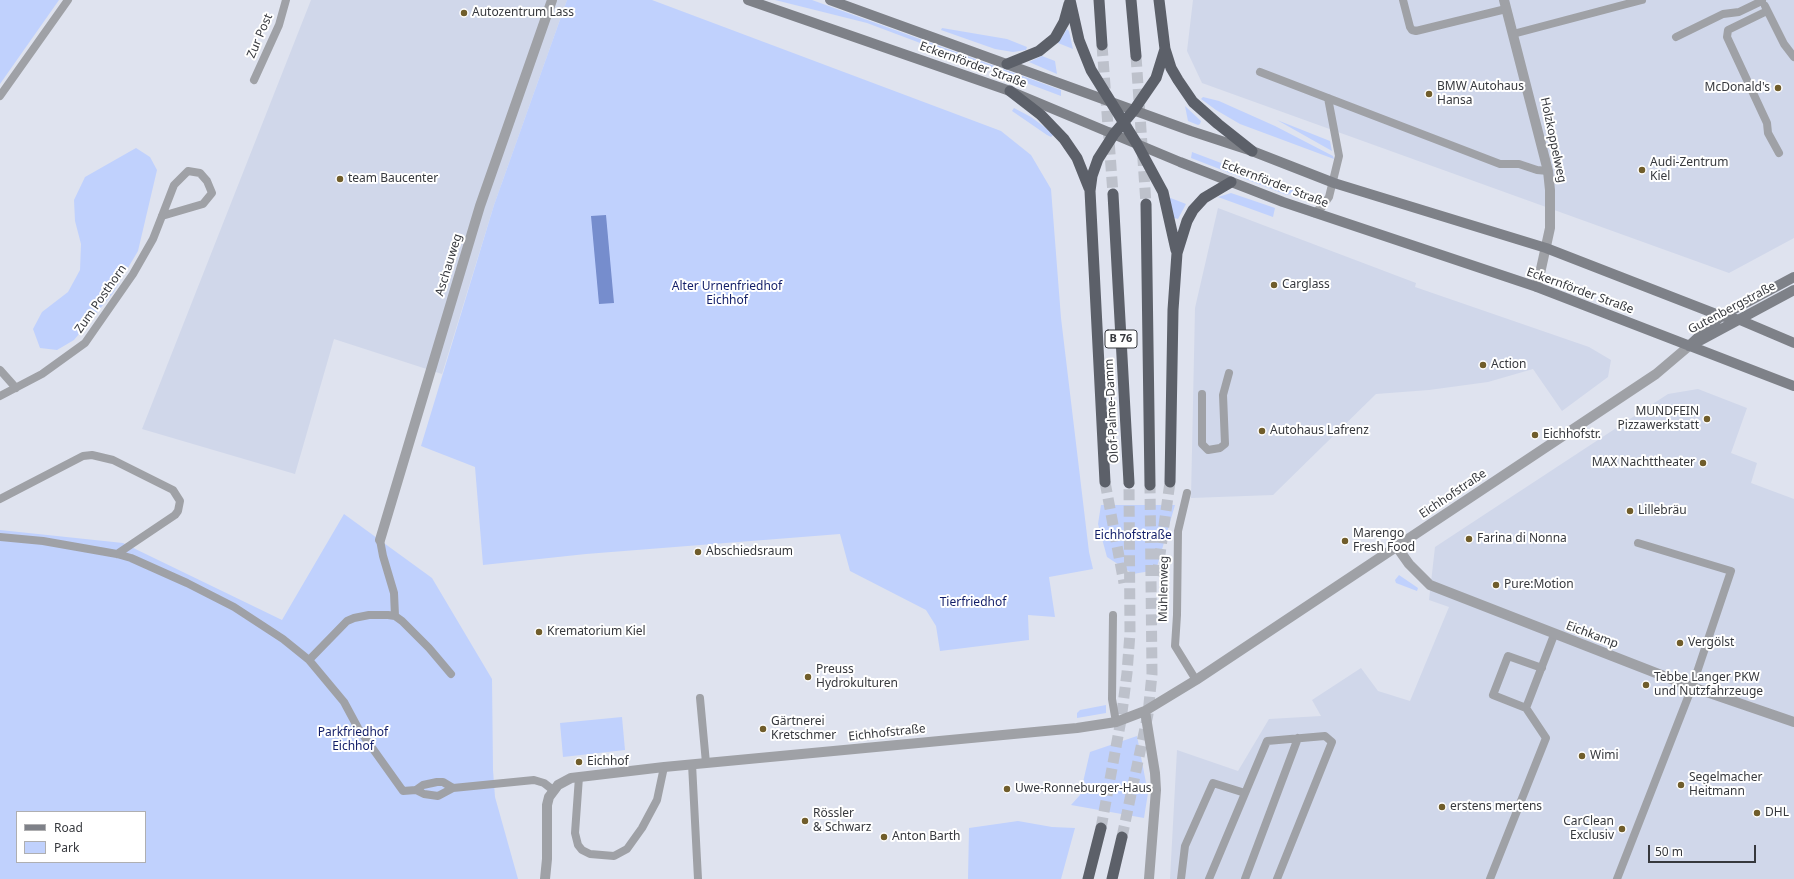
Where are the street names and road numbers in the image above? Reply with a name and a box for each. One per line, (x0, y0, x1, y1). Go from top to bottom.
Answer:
street label: Zur Post (244, 12, 276, 60)
street label: Eckernförder Straße (917, 39, 1029, 91)
street label: Holzkoppelweg (1537, 96, 1569, 184)
street label: Eckernförder Straße (1220, 157, 1330, 211)
street label: Aschauweg (433, 232, 465, 298)
street label: Zum Posthorn (72, 262, 130, 336)
street label: Eckernförder Straße (1524, 265, 1636, 317)
street label: Gutenbergstraße (1686, 279, 1778, 337)
road number: B 76 (1105, 330, 1137, 348)
street label: Olof-Palme-Damm (1102, 358, 1122, 464)
street label: Eichhofstraße (1417, 466, 1489, 522)
street label: Mühlenweg (1156, 556, 1172, 622)
street label: Eichkamp (1564, 618, 1620, 652)
street label: Eichhofstraße (848, 722, 926, 744)

